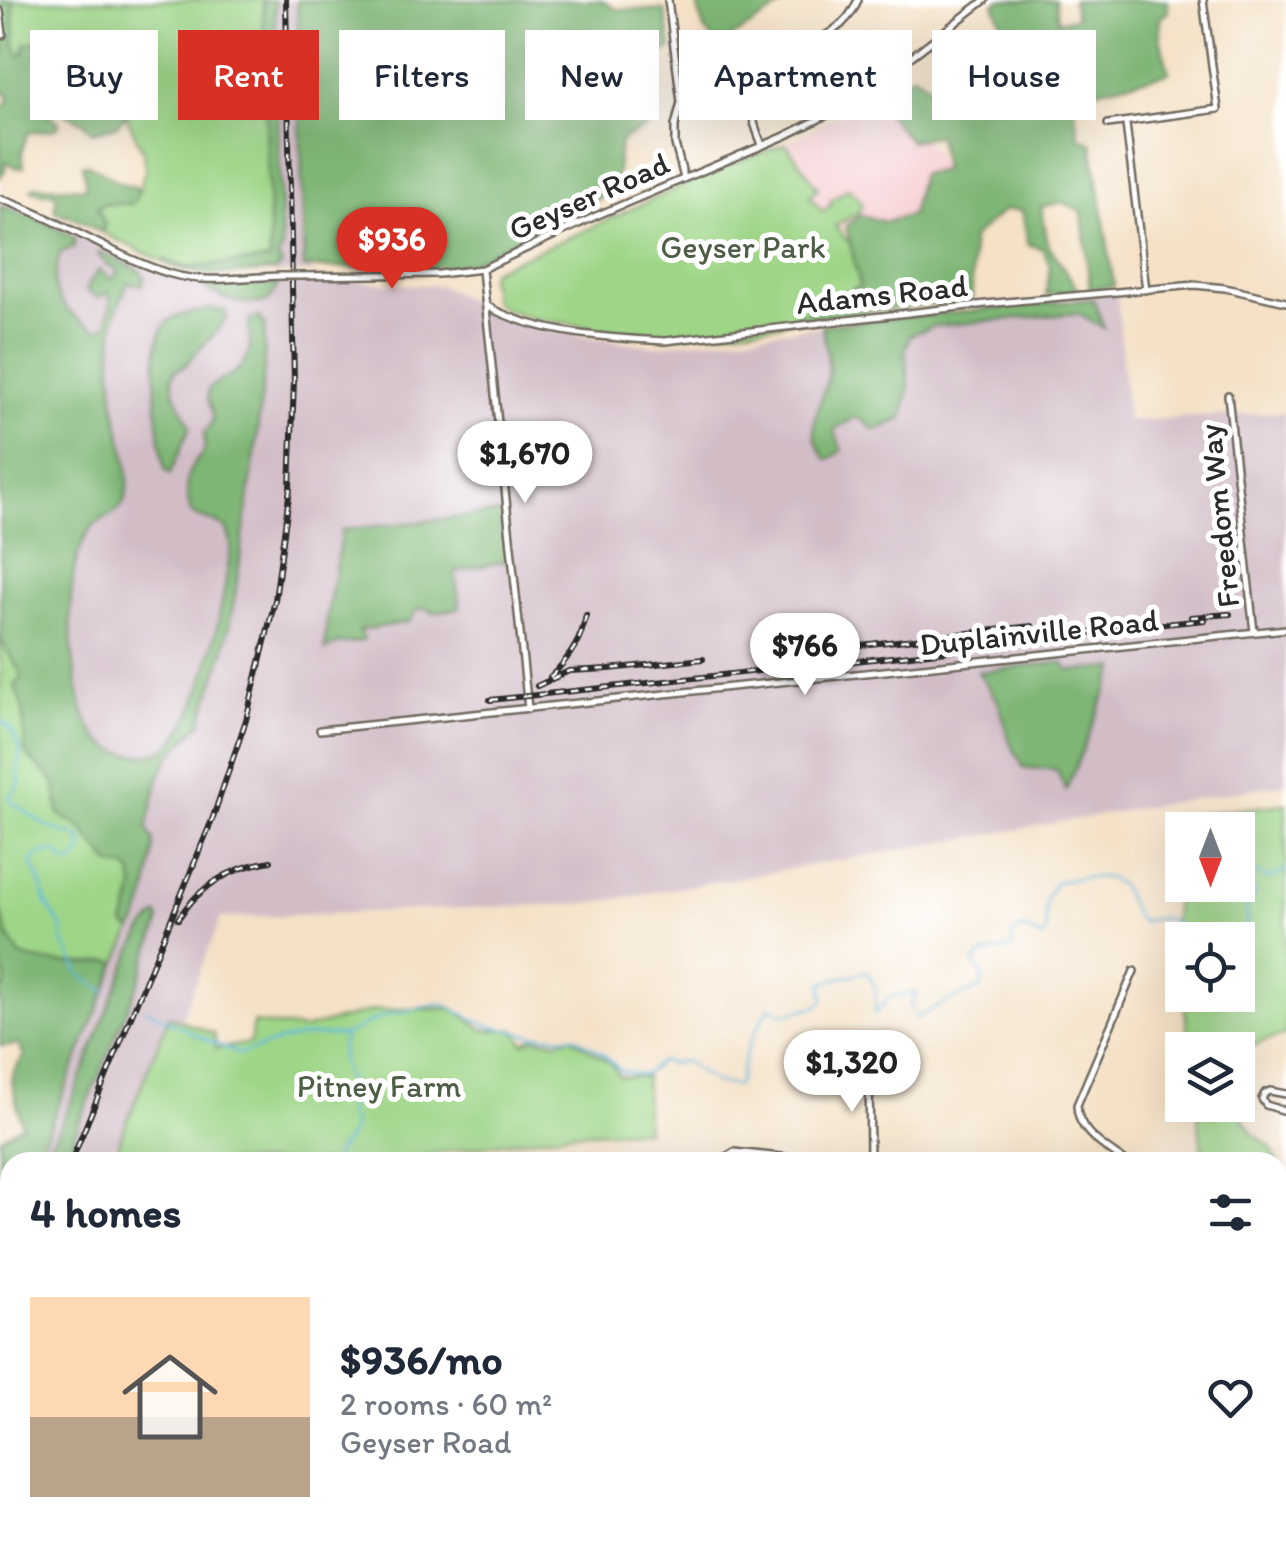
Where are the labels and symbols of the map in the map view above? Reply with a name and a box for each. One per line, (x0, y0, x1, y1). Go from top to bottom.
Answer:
street label: Geyser Road (503, 144, 675, 248)
pin: $936 (333, 207, 451, 292)
park label: Geyser Park (660, 228, 826, 266)
street label: Adams Road (794, 266, 970, 322)
pin: $1,670 (444, 421, 606, 506)
street label: Freedom Way (1190, 422, 1248, 610)
street label: Duplainville Road (918, 601, 1161, 663)
pin: $766 (746, 613, 864, 698)
north arrow (1165, 812, 1255, 902)
pin: $1,320 (771, 1030, 933, 1115)
park label: Pitney Farm (297, 1067, 462, 1105)

